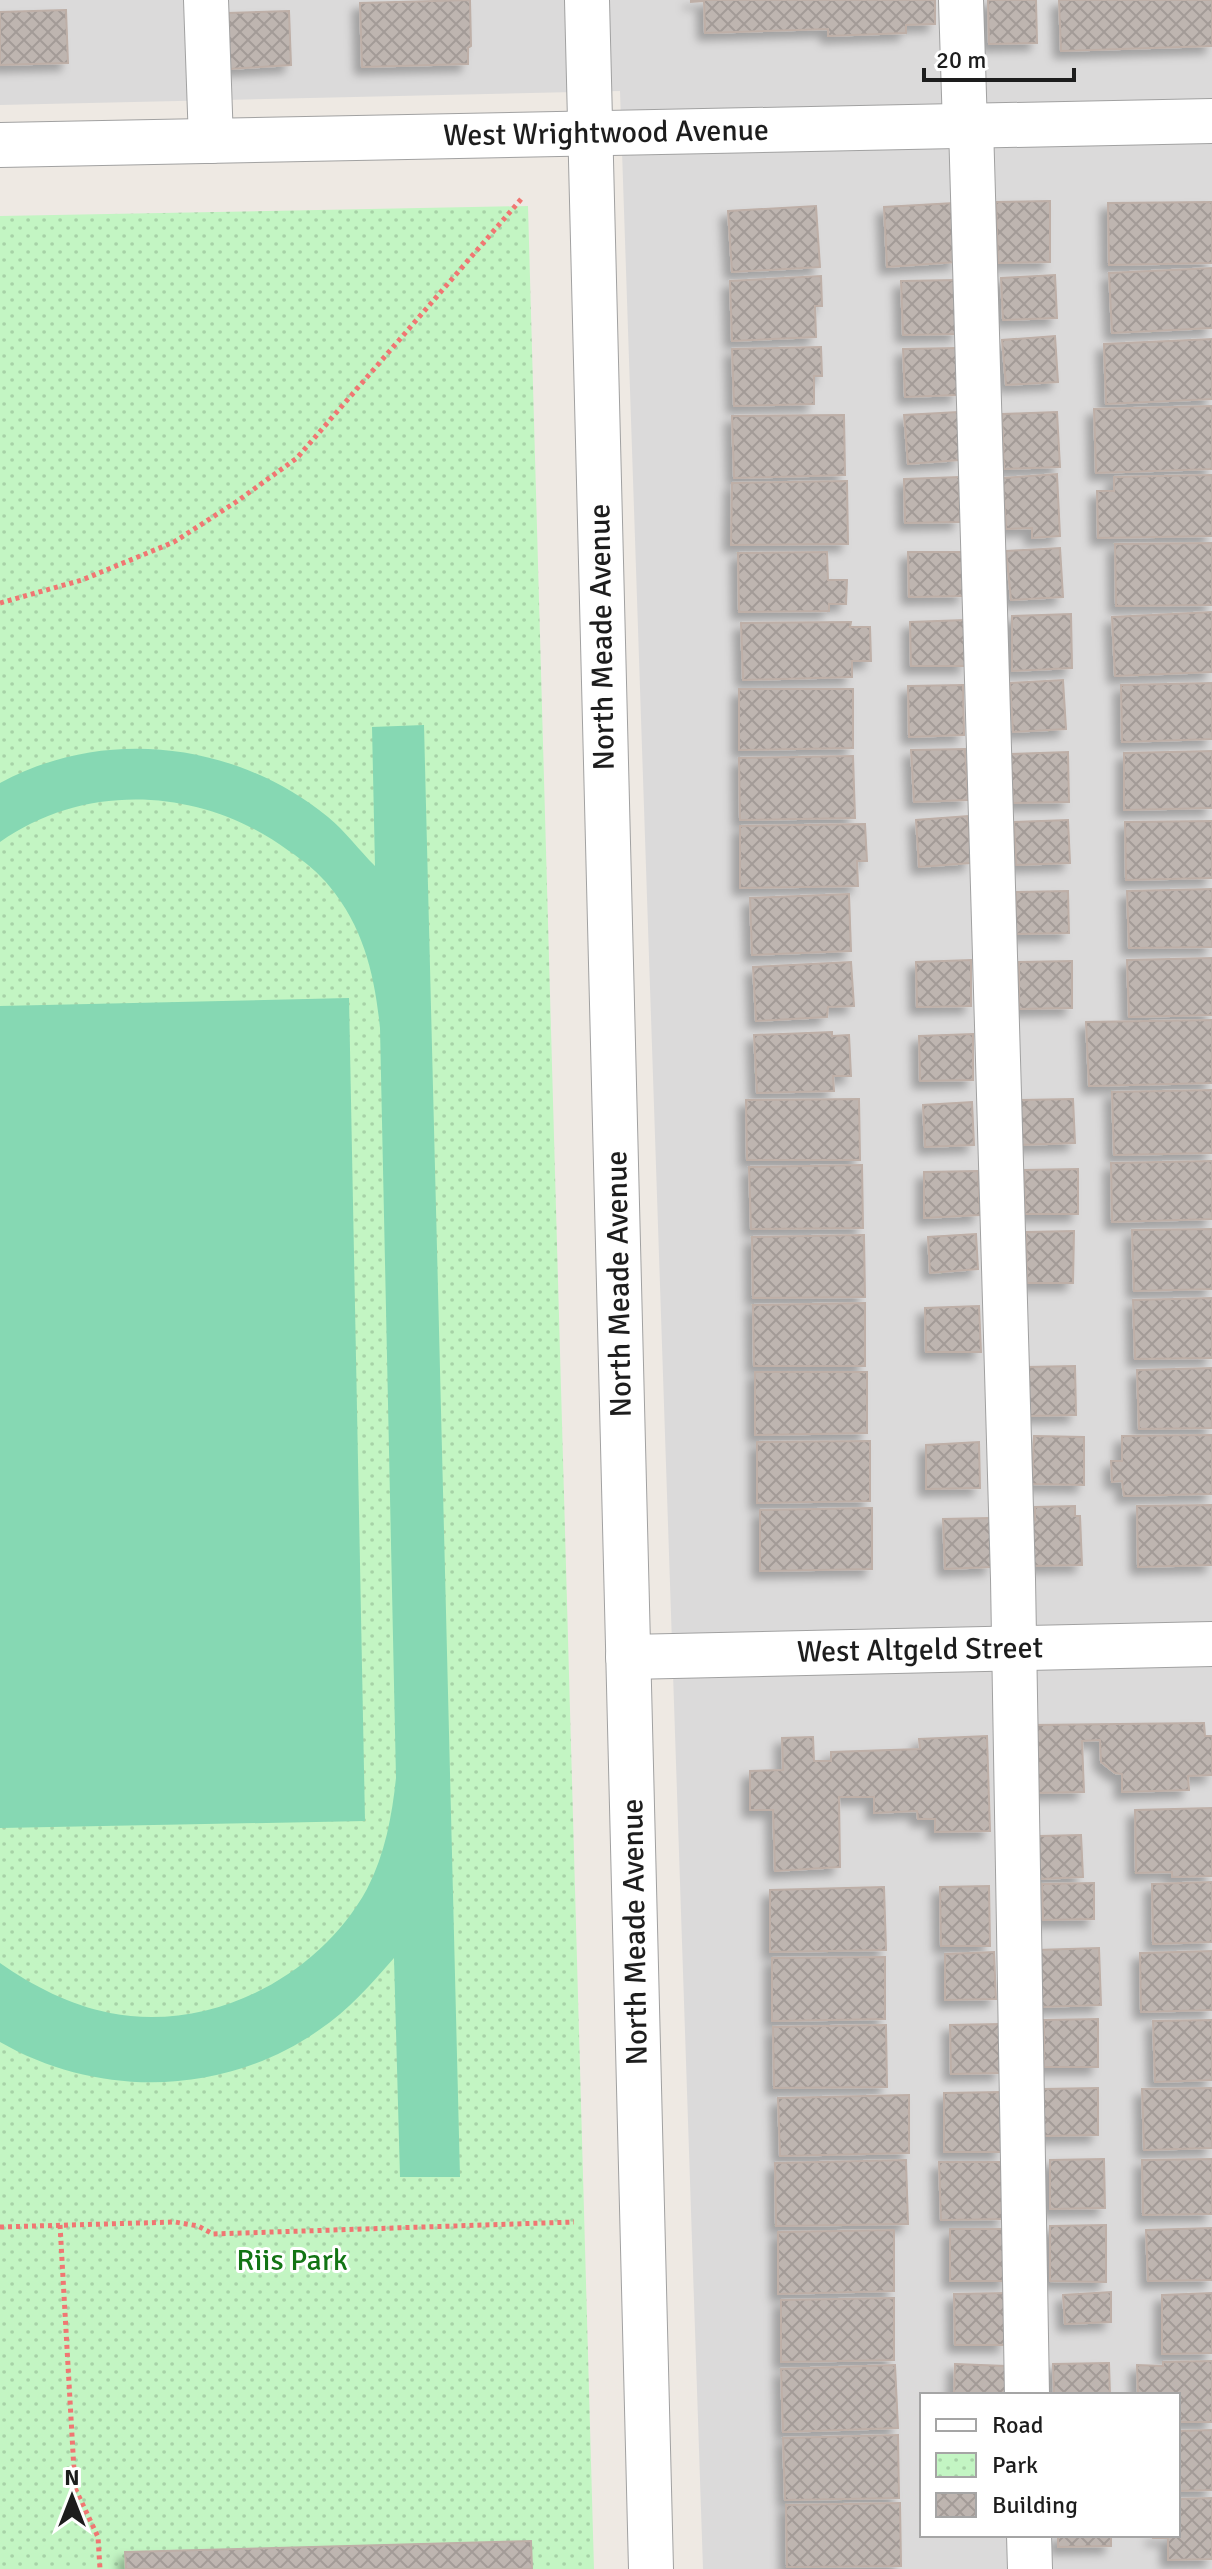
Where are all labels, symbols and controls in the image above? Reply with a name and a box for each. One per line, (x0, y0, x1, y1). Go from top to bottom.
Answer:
scale bar (924, 32, 1074, 82)
text: 20 m (936, 45, 986, 75)
street label: West Wrightwood Avenue (443, 112, 769, 154)
street label: North Meade Avenue (581, 503, 623, 771)
street label: North Meade Avenue (598, 1150, 640, 1418)
street label: West Altgeld Street (796, 1629, 1044, 1671)
street label: North Meade Avenue (614, 1798, 656, 2066)
park label: Riis Park (236, 2242, 348, 2279)
legend (920, 2393, 1180, 2537)
text: Road (992, 2410, 1043, 2440)
text: Park (992, 2450, 1038, 2480)
north arrow (32, 2457, 112, 2537)
text: N (64, 2464, 80, 2491)
text: Building (992, 2490, 1078, 2520)

